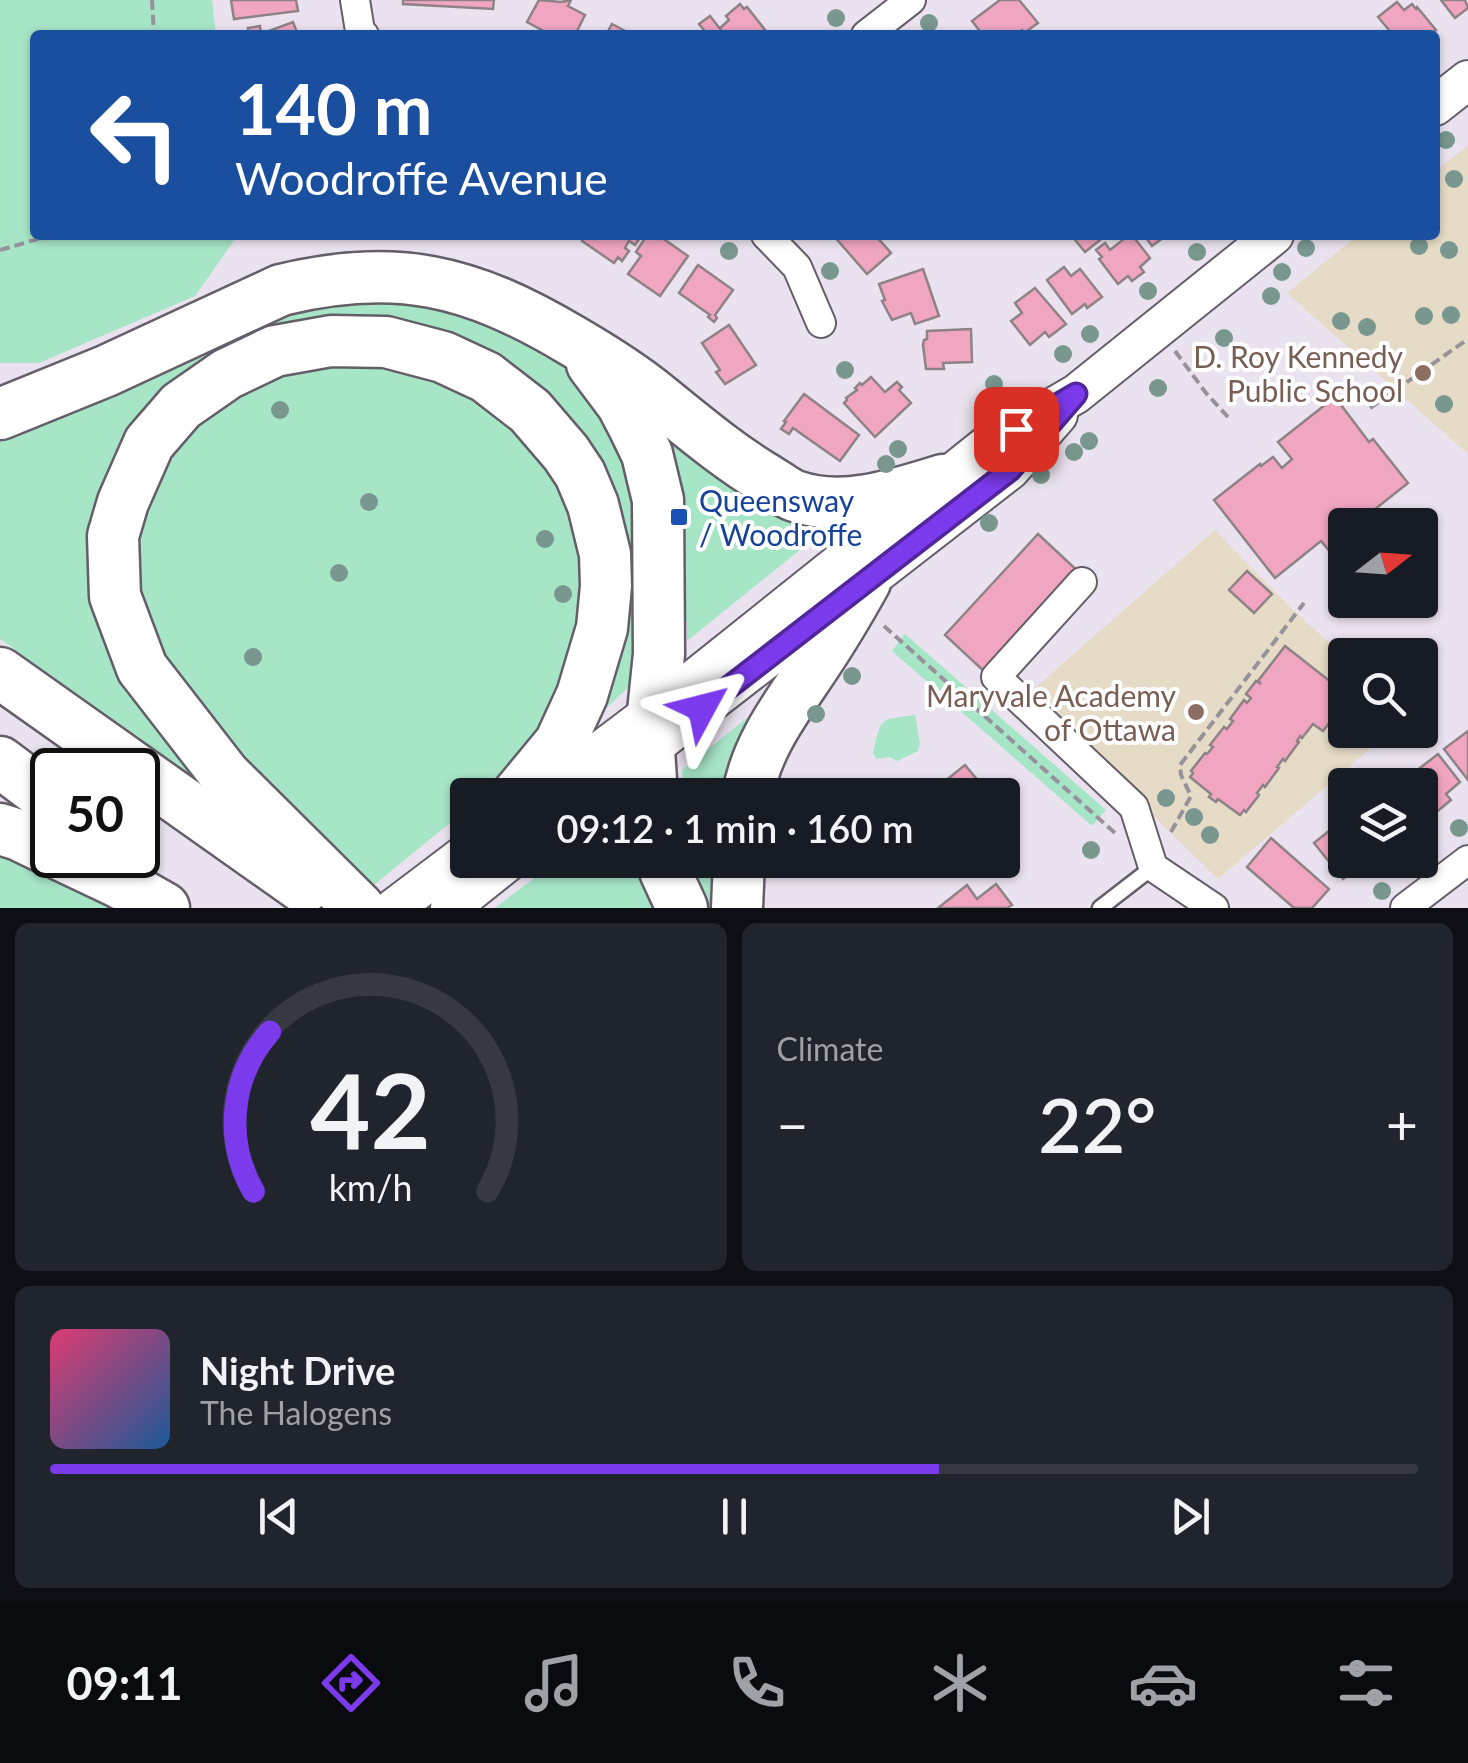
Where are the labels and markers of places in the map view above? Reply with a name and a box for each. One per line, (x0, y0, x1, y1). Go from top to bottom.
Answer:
place label: D. Roy Kennedy Public School (1193, 338, 1404, 408)
marker: D. Roy Kennedy Public School (1412, 362, 1434, 384)
pin (974, 387, 1059, 472)
place label: Queensway / Woodroffe (699, 482, 862, 552)
marker: Queensway / Woodroffe (668, 506, 690, 528)
place label: Maryvale Academy of Ottawa (926, 677, 1177, 747)
marker: Maryvale Academy of Ottawa (1185, 701, 1207, 723)

